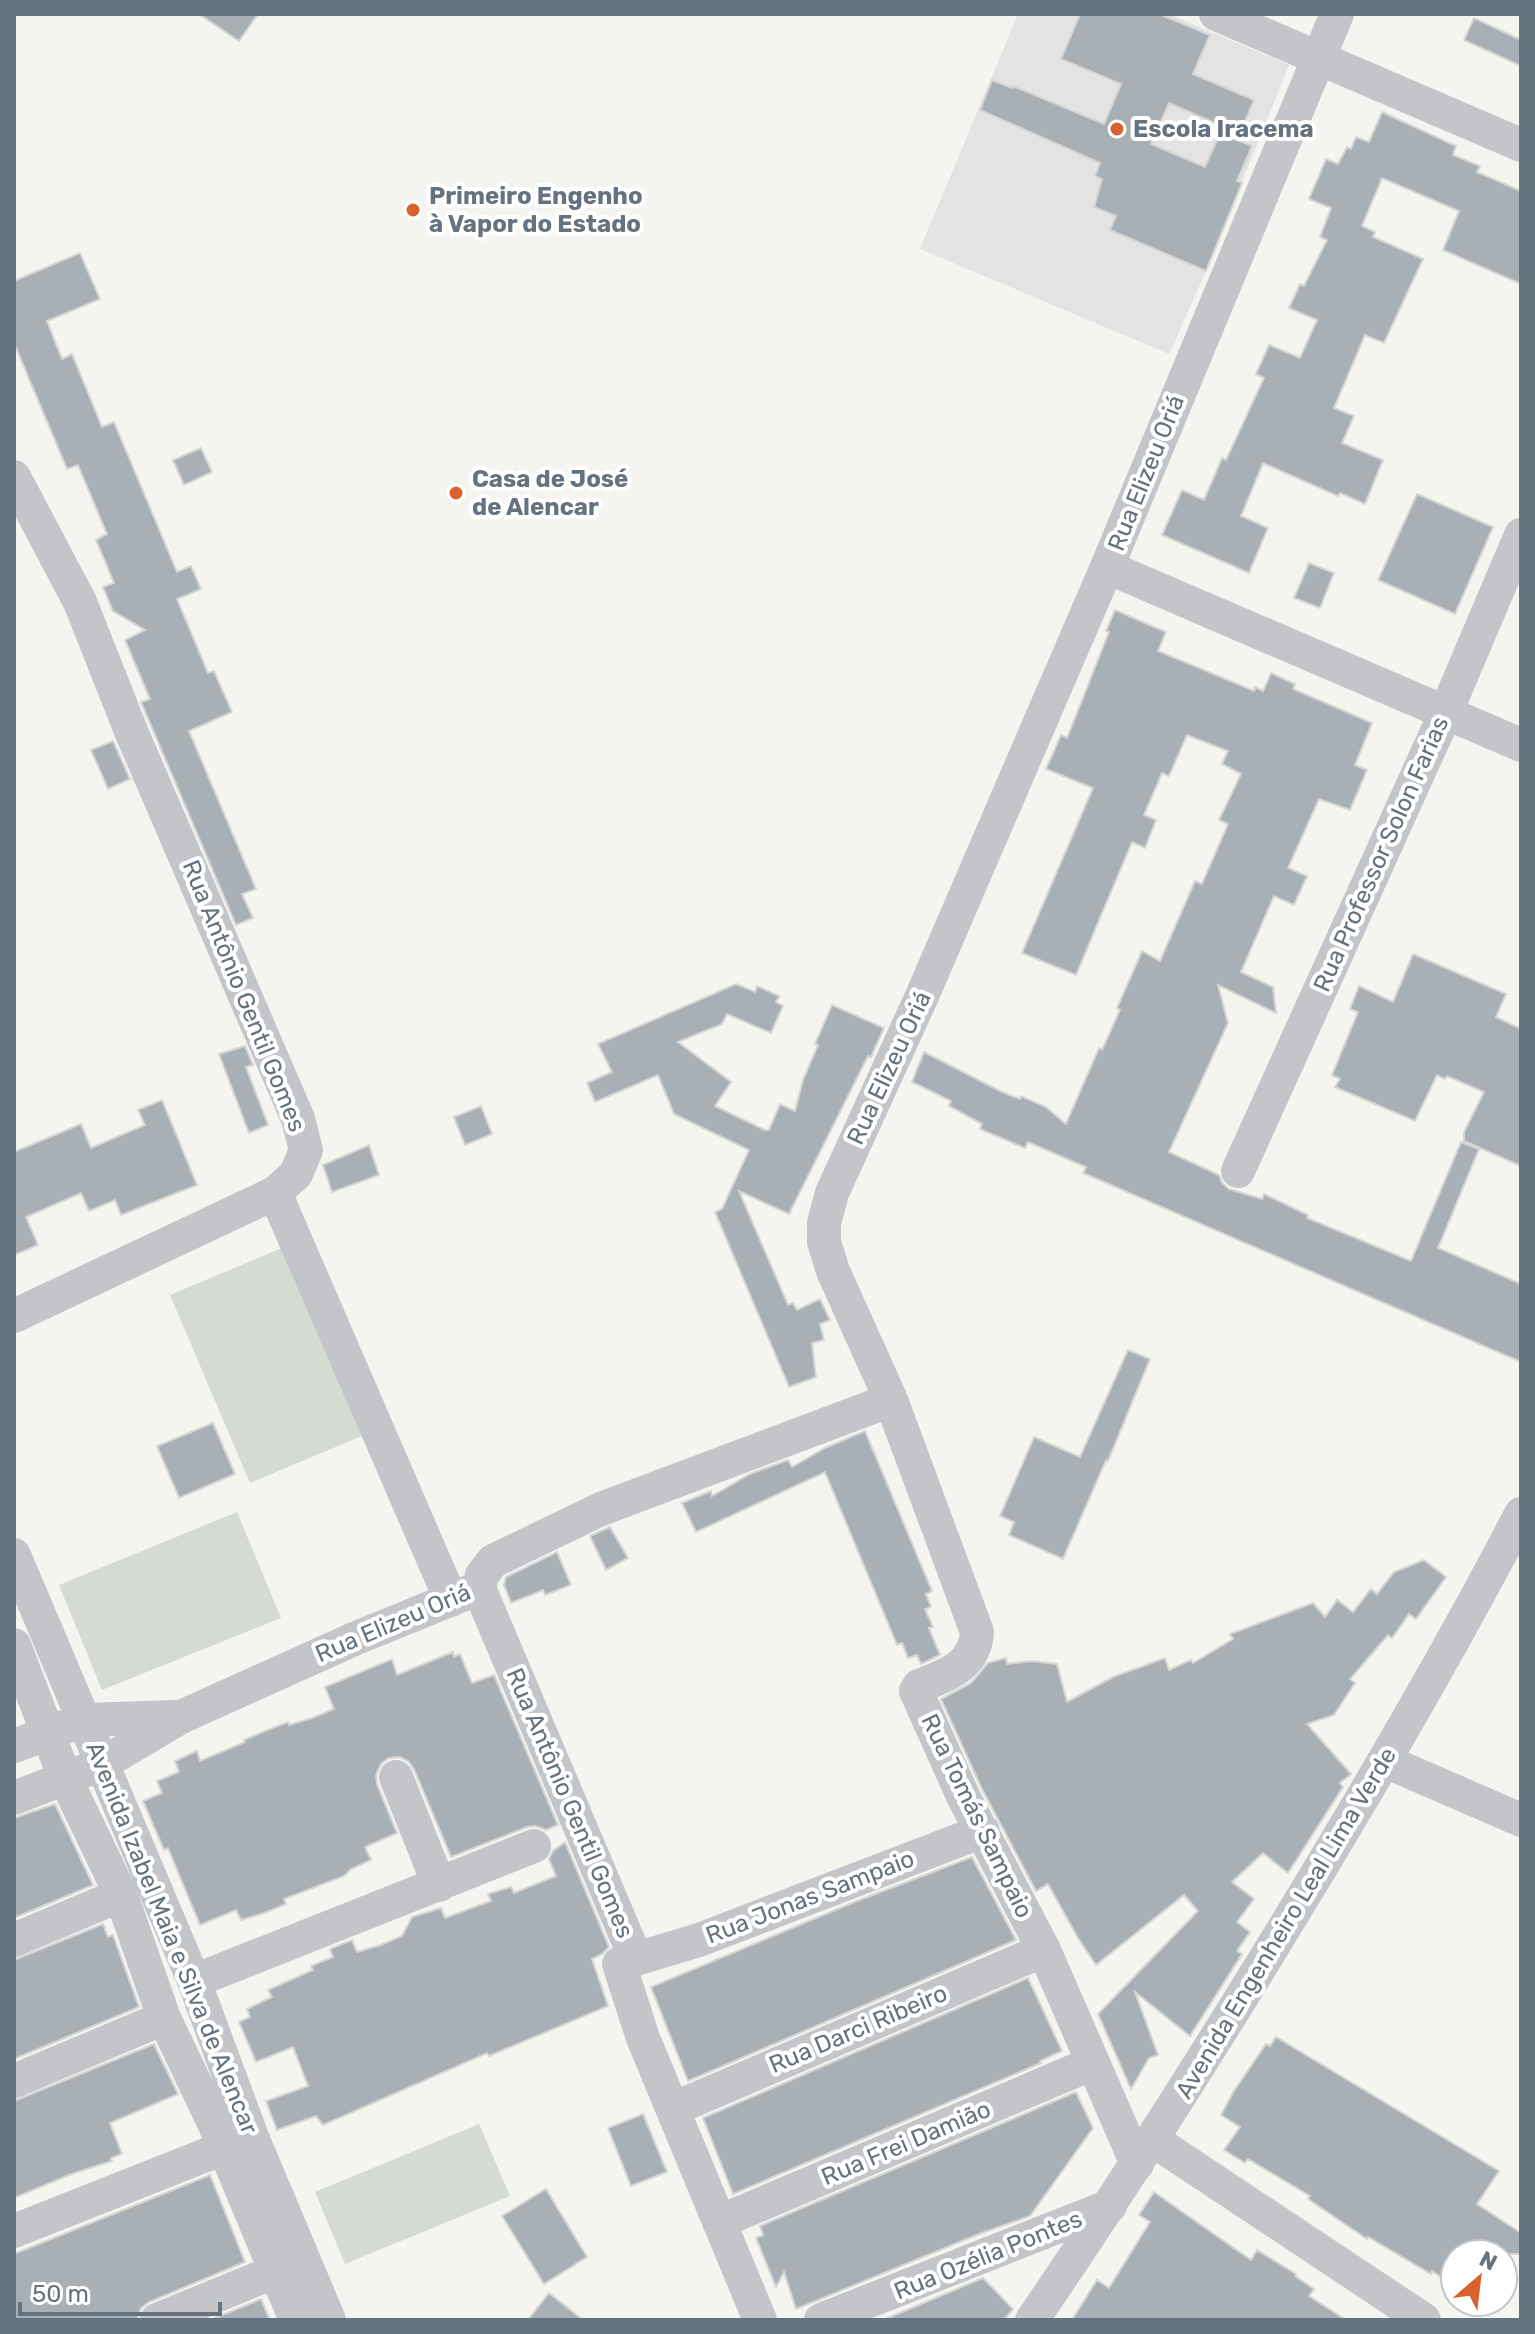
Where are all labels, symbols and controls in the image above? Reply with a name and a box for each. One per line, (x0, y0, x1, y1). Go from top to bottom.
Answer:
place label: Escola Iracema (1133, 115, 1314, 143)
marker: Escola Iracema (1108, 120, 1126, 138)
place label: Primeiro Engenho à Vapor do Estado (429, 182, 643, 238)
marker: Primeiro Engenho à Vapor do Estado (404, 201, 422, 219)
street label: Rua Elizeu Oriá (1102, 391, 1190, 555)
place label: Casa de José de Alencar (472, 465, 628, 521)
marker: Casa de José de Alencar (447, 484, 465, 502)
street label: Rua Professor Solon Farias (1308, 712, 1454, 996)
street label: Rua Antônio Gentil Gomes (177, 856, 311, 1136)
street label: Rua Elizeu Oriá (841, 987, 937, 1149)
street label: Rua Elizeu Oriá (311, 1578, 475, 1668)
street label: Rua Antônio Gentil Gomes (500, 1664, 640, 1942)
street label: Rua Tomás Sampaio (915, 1709, 1039, 1923)
street label: Avenida Izabel Maia e Silva de Alencar (80, 1738, 264, 2138)
street label: Avenida Engenheiro Leal Lima Verde (1170, 1742, 1402, 2104)
street label: Rua Jonas Sampaio (702, 1844, 918, 1950)
street label: Rua Darci Ribeiro (765, 1979, 951, 2079)
street label: Rua Frei Damião (817, 2095, 995, 2191)
street label: Rua Ozélia Pontes (890, 2205, 1086, 2305)
north arrow (1439, 2238, 1519, 2318)
text: N (1475, 2245, 1501, 2276)
scale bar (20, 2266, 220, 2316)
text: 50 m (32, 2280, 89, 2308)

